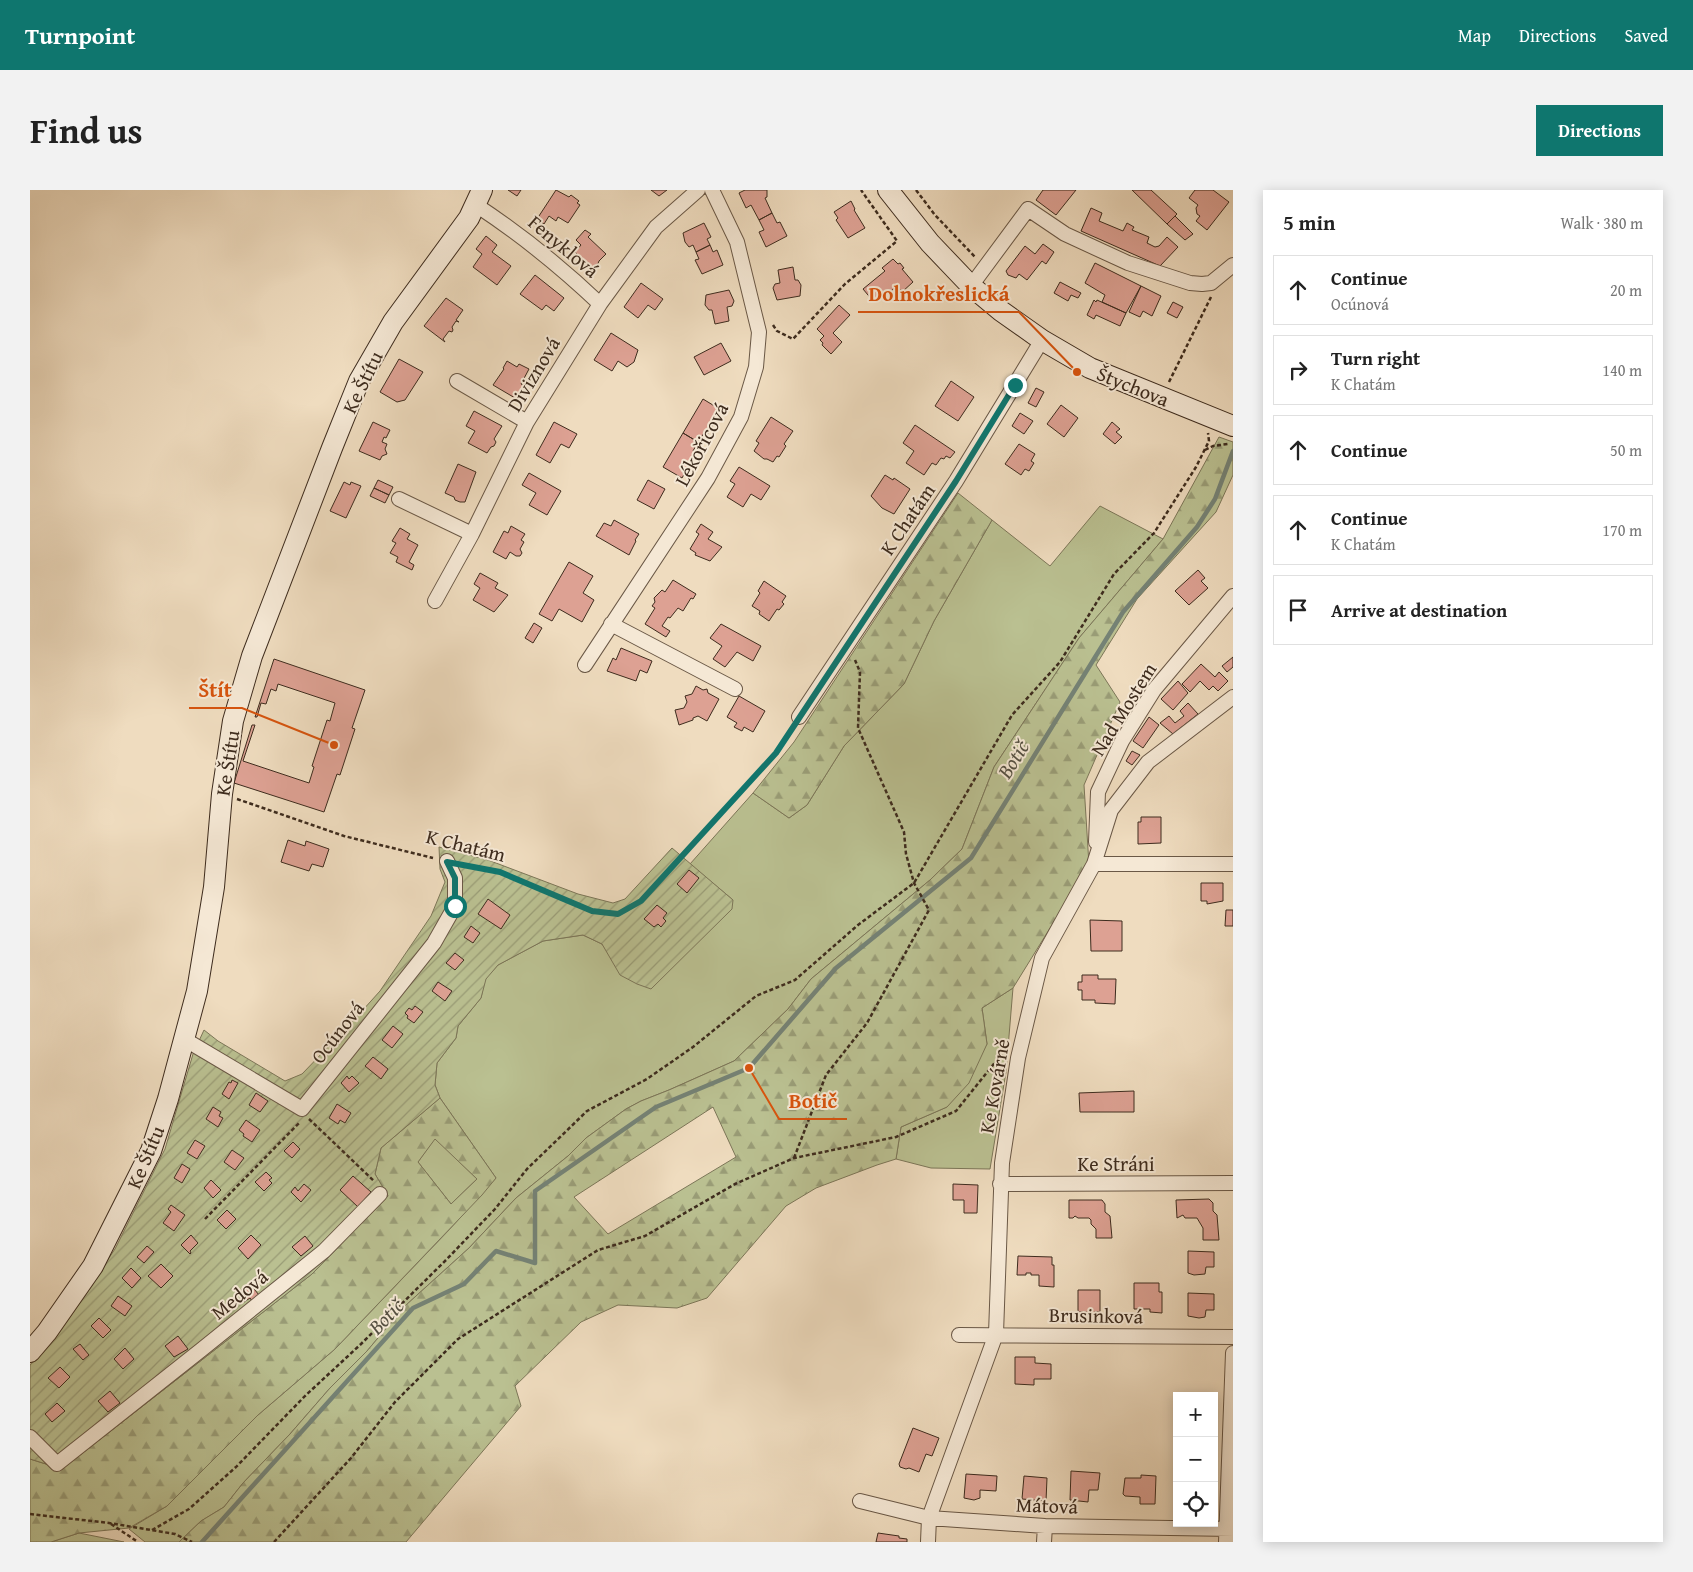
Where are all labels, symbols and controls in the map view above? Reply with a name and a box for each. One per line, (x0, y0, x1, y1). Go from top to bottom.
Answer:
text: Turnpoint (25, 18, 135, 53)
text: Map (1458, 22, 1491, 49)
text: Directions (1519, 22, 1596, 49)
text: Saved (1624, 22, 1668, 49)
text: Find us (30, 105, 143, 156)
button: Directions (1536, 105, 1663, 156)
text: 5 min (1283, 207, 1335, 238)
street label: Fenyklová (522, 208, 606, 285)
text: Walk · 380 m (1560, 211, 1643, 235)
text: Continue (1331, 264, 1408, 292)
callout: Dolnokřeslická (858, 276, 1019, 312)
icon: ahead (1284, 276, 1312, 304)
text: Dolnokřeslická (869, 278, 1010, 309)
text: 20 m (1610, 278, 1642, 302)
text: Ocúnová (1331, 292, 1389, 316)
street label: Diviznová (499, 331, 567, 417)
text: Turn right (1331, 344, 1420, 372)
street label: Ke Štítu (335, 346, 390, 418)
icon: right (1284, 356, 1312, 384)
street label: Štychova (1093, 358, 1174, 414)
text: 140 m (1602, 358, 1642, 382)
text: K Chatám (1331, 372, 1396, 396)
route end (1004, 374, 1027, 397)
street label: Lékořicová (667, 397, 735, 491)
icon: ahead (1284, 436, 1312, 464)
text: Continue (1331, 436, 1408, 464)
text: 50 m (1610, 438, 1642, 462)
street label: K Chatám (872, 477, 942, 561)
text: Continue (1331, 504, 1408, 532)
icon: ahead (1284, 516, 1312, 544)
text: 170 m (1602, 518, 1642, 542)
text: K Chatám (1331, 532, 1396, 556)
icon: arrive (1284, 596, 1312, 624)
text: Arrive at destination (1331, 596, 1507, 624)
street label: Nad Mostem (1083, 656, 1163, 761)
callout: Štít (189, 672, 242, 708)
text: Štít (198, 674, 232, 705)
street label: Ke Štítu (208, 728, 247, 798)
water label: Botič (989, 732, 1038, 785)
street label: K Chatám (423, 821, 509, 869)
route start (444, 895, 467, 918)
street label: Ocúnová (303, 994, 371, 1069)
street label: Ke Kovárně (971, 1036, 1017, 1136)
callout: Botič (779, 1083, 847, 1119)
text: Botič (789, 1085, 837, 1116)
street label: Ke Štítu (119, 1121, 171, 1193)
street label: Ke Stráni (1078, 1149, 1155, 1178)
street label: Medová (204, 1262, 274, 1326)
water label: Botič (360, 1290, 412, 1342)
street label: Brusinková (1049, 1300, 1144, 1330)
map controls (1173, 1392, 1218, 1527)
button: + (1173, 1392, 1218, 1437)
button: − (1173, 1437, 1218, 1482)
button: locate (1173, 1482, 1218, 1527)
street label: Mátová (1015, 1489, 1079, 1521)

